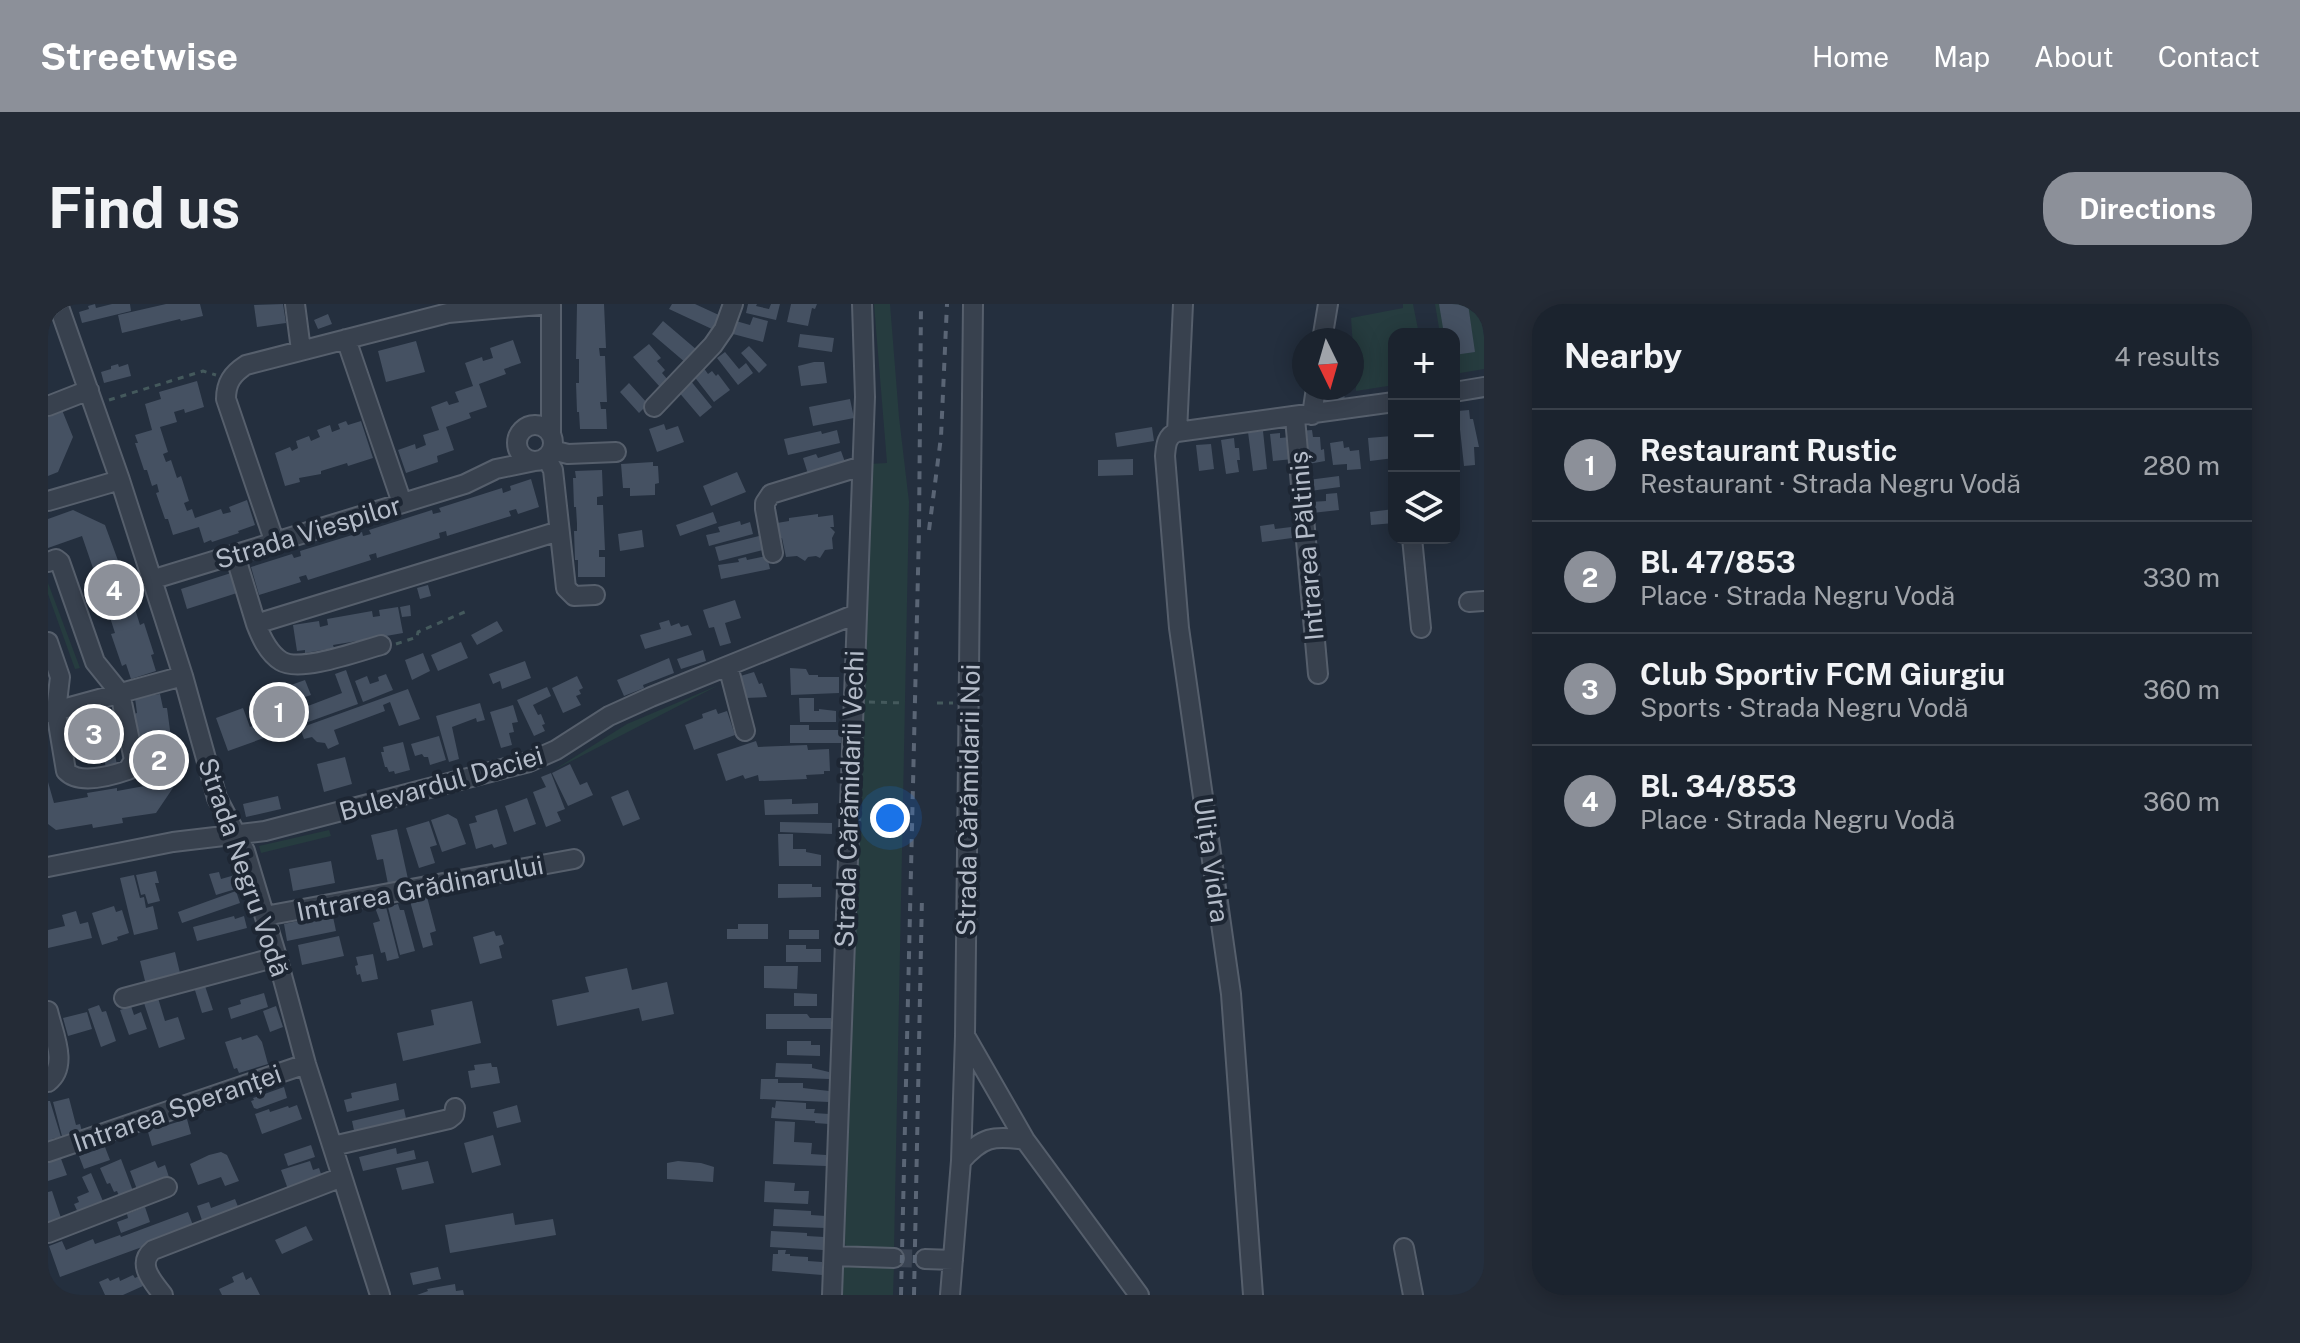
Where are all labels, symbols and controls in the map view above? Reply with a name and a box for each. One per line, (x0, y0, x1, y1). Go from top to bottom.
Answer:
text: Streetwise (40, 34, 238, 79)
text: Home (1812, 40, 1889, 73)
text: Map (1933, 40, 1990, 73)
text: About (2034, 40, 2114, 73)
text: Contact (2158, 40, 2260, 73)
button: Directions (2043, 172, 2252, 245)
text: Find us (48, 175, 240, 241)
north arrow (1292, 328, 1364, 400)
map controls (1388, 328, 1460, 544)
button: + (1388, 328, 1460, 400)
text: Nearby (1564, 336, 1682, 376)
text: 4 results (2114, 341, 2220, 372)
button: − (1388, 400, 1460, 472)
text: Restaurant Rustic (1640, 432, 1897, 468)
street label: Intrarea Păltiniș (1282, 450, 1330, 642)
text: 1 (1584, 450, 1596, 481)
text: 280 m (2143, 450, 2220, 481)
text: Restaurant · Strada Negru Vodă (1640, 468, 2021, 499)
button: layers (1388, 472, 1460, 544)
street label: Strada Viespilor (211, 489, 405, 575)
text: Bl. 47/853 (1640, 544, 1796, 580)
pin: 4 (88, 560, 140, 620)
text: 2 (1582, 562, 1598, 593)
text: 330 m (2143, 562, 2220, 593)
text: Place · Strada Negru Vodă (1640, 580, 1955, 611)
street label: Strada Cărămidarii Vechi (828, 650, 870, 948)
text: Club Sportiv FCM Giurgiu (1640, 656, 2005, 692)
street label: Strada Cărămidarii Noi (950, 664, 986, 936)
text: 3 (1581, 674, 1599, 705)
text: 360 m (2143, 674, 2220, 705)
pin: 1 (253, 682, 305, 742)
text: Sports · Strada Negru Vodă (1640, 692, 1968, 723)
pin: 3 (68, 704, 120, 764)
pin: 2 (133, 730, 185, 790)
street label: Bulevardul Daciei (336, 739, 546, 827)
street label: Strada Negru Vodă (192, 753, 296, 981)
text: Bl. 34/853 (1640, 768, 1797, 804)
text: 4 (1581, 786, 1599, 817)
text: 360 m (2143, 786, 2220, 817)
street label: Ulița Vidra (1188, 795, 1236, 925)
your location (870, 798, 910, 838)
text: Place · Strada Negru Vodă (1640, 804, 1955, 835)
street label: Intrarea Grădinarului (294, 849, 546, 927)
street label: Intrarea Speranței (69, 1058, 285, 1158)

